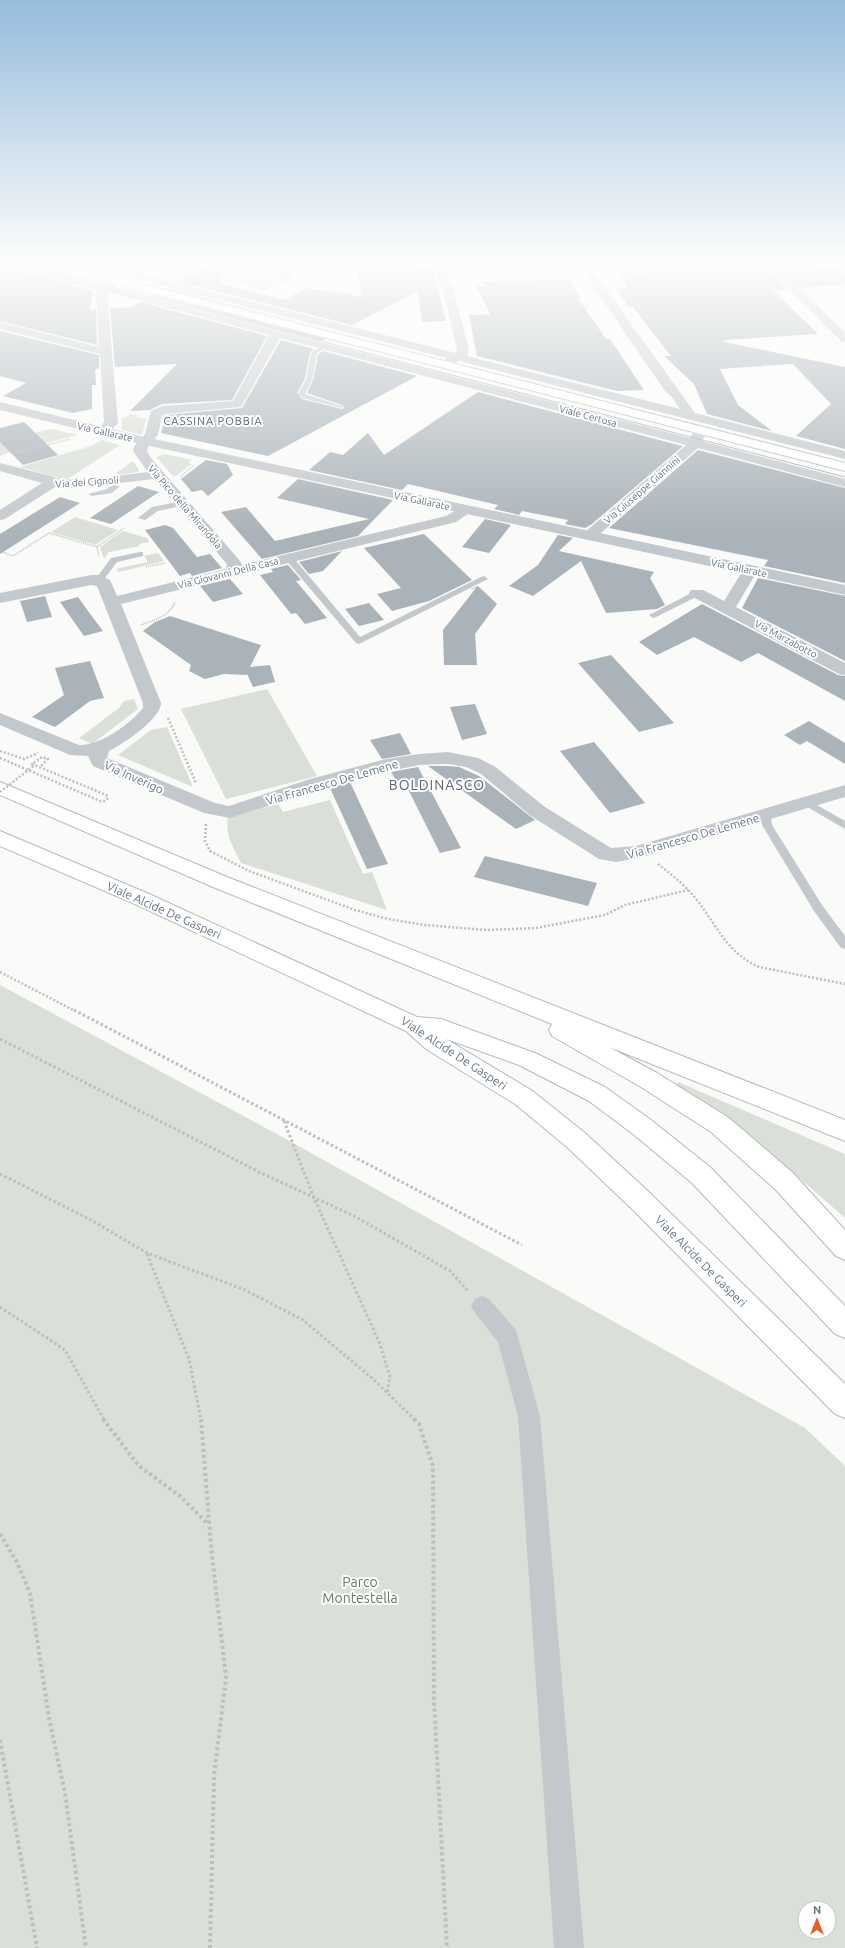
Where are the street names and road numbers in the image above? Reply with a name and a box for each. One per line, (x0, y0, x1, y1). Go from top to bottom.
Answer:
street label: Viale Certosa (558, 403, 618, 429)
street label: Via Gallarate (76, 420, 134, 444)
street label: Via Giuseppe Giannini (602, 454, 682, 526)
street label: Via Pico della Mirandola (146, 463, 224, 551)
street label: Via dei Cignoli (55, 474, 119, 490)
street label: Via Gallarate (393, 490, 451, 512)
street label: Via Giovanni Della Casa (176, 555, 280, 591)
street label: Via Gallarate (710, 557, 768, 579)
street label: Via Marzabotto (753, 618, 819, 660)
street label: Via Francesco De Lemene (264, 757, 400, 807)
street label: Via Inverigo (102, 758, 166, 796)
street label: Via Francesco De Lemene (625, 811, 761, 861)
street label: Viale Alcide De Gasperi (105, 879, 223, 941)
street label: Viale Alcide De Gasperi (399, 1014, 509, 1092)
street label: Viale Alcide De Gasperi (653, 1213, 749, 1309)

